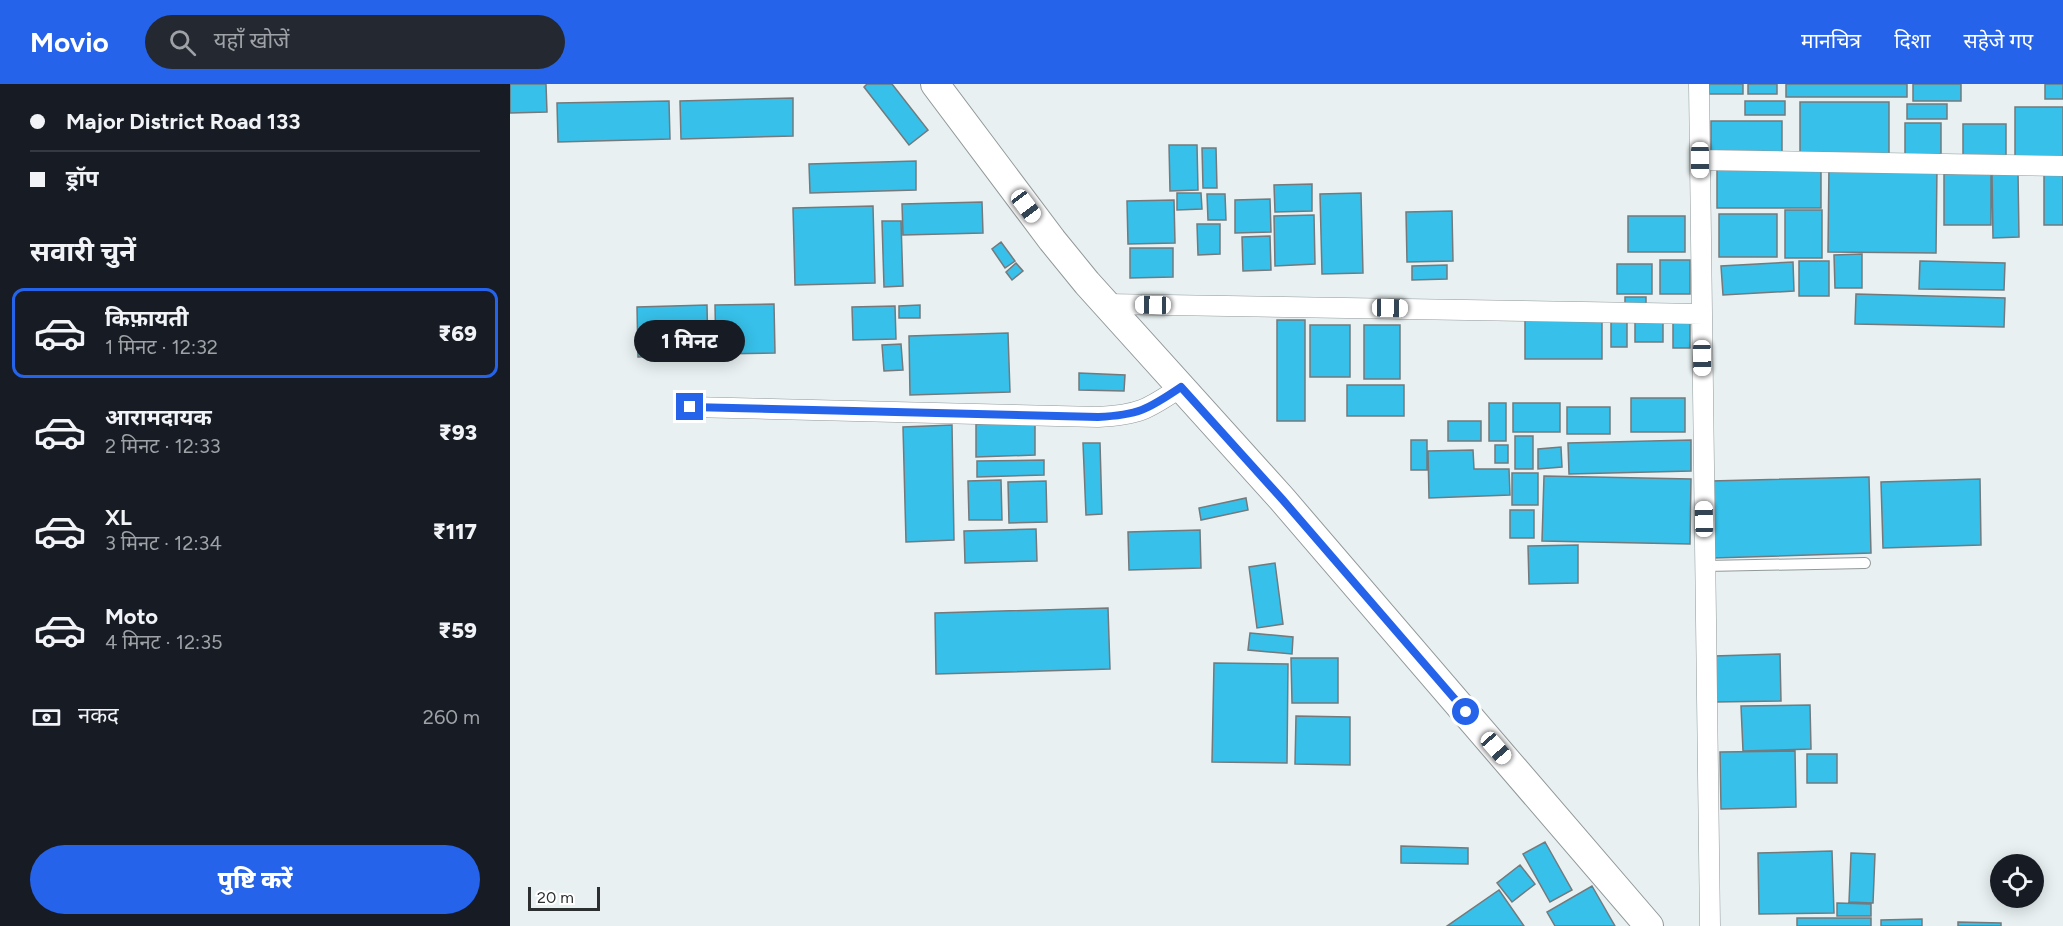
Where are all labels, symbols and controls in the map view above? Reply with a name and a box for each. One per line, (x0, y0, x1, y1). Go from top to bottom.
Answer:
search box (145, 15, 565, 69)
text: Movio (30, 25, 109, 59)
icon: search (166, 26, 199, 59)
text: यहाँ खोजें (214, 27, 289, 54)
text: मानचित्र (1801, 28, 1861, 53)
text: दिशा (1894, 28, 1930, 53)
text: सहेजे गए (1963, 28, 2033, 53)
text: Major District Road 133 (66, 108, 301, 135)
car (1691, 142, 1709, 178)
text: ड्रॉप (66, 165, 99, 192)
car (1008, 186, 1044, 226)
text: सवारी चुनें (30, 235, 136, 268)
car (1135, 296, 1171, 314)
car (1372, 299, 1408, 317)
text: किफ़ायती (105, 305, 189, 332)
icon: car (33, 306, 87, 360)
text: ₹69 (438, 320, 477, 347)
callout: 1 मिनट (634, 320, 746, 362)
text: 1 मिनट (661, 329, 718, 353)
text: 1 मिनट · 12:32 (105, 335, 218, 359)
car (1693, 340, 1711, 376)
route end (676, 393, 703, 420)
text: आरामदायक (105, 404, 212, 431)
icon: car (33, 405, 87, 459)
text: ₹93 (439, 419, 477, 446)
text: 2 मिनट · 12:33 (105, 434, 221, 458)
car (1695, 501, 1713, 537)
icon: car (33, 504, 87, 558)
text: XL (105, 504, 132, 531)
text: ₹117 (433, 518, 477, 545)
text: 3 मिनट · 12:34 (105, 531, 222, 555)
icon: car (33, 603, 87, 657)
text: Moto (105, 603, 158, 630)
text: ₹59 (438, 617, 477, 644)
text: 4 मिनट · 12:35 (105, 630, 223, 654)
route start (1452, 698, 1479, 725)
icon: cash (30, 701, 63, 734)
text: नकद (78, 702, 119, 729)
text: 260 m (423, 705, 480, 729)
car (1477, 729, 1515, 767)
button: पुष्टि करें (30, 845, 480, 914)
map controls (1990, 854, 2044, 908)
button: locate (1990, 854, 2044, 908)
scale bar (528, 884, 600, 912)
text: 20 m (537, 888, 574, 907)

